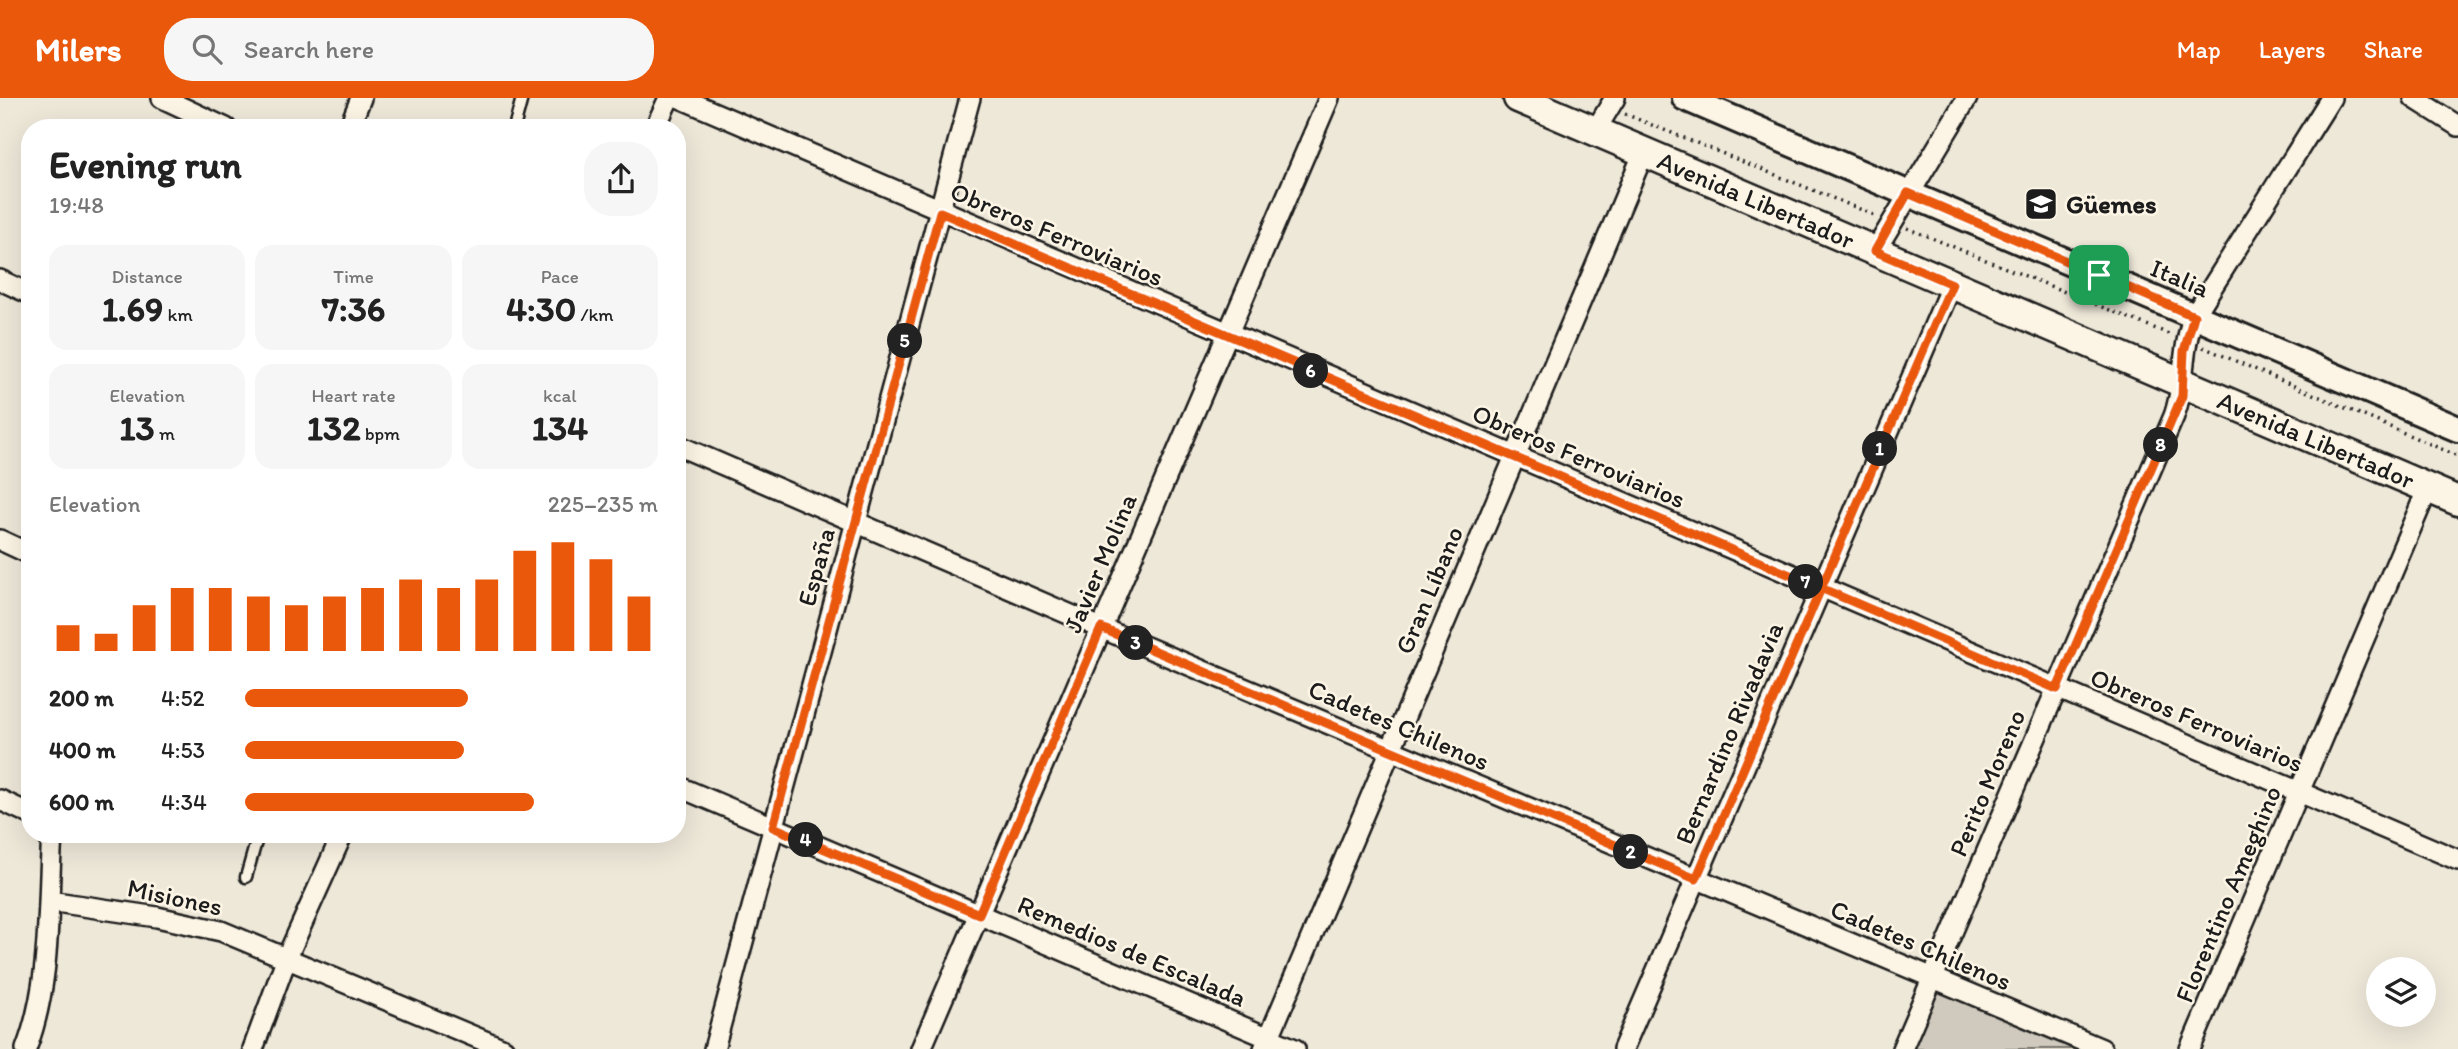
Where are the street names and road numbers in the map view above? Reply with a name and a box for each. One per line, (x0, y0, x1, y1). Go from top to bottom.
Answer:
street label: Avenida Libertador (1653, 144, 1860, 256)
street label: Obreros Ferroviarios (946, 175, 1168, 293)
street label: Italia (2146, 251, 2215, 305)
street label: Avenida Libertador (2213, 384, 2420, 496)
street label: Obreros Ferroviarios (1468, 397, 1690, 515)
street label: Javier Molina (1056, 488, 1144, 638)
street label: Gran Líbano (1388, 521, 1470, 659)
street label: España (790, 524, 842, 610)
street label: Bernardino Rivadavia (1668, 617, 1791, 849)
street label: Obreros Ferroviarios (2086, 661, 2308, 779)
street label: Cadetes Chilenos (1304, 672, 1494, 778)
street label: Perito Moreno (1942, 705, 2032, 861)
street label: Florentino Ameghino (2168, 781, 2288, 1007)
street label: Misiones (124, 871, 226, 923)
street label: Remedios de Escalada (1013, 888, 1251, 1014)
street label: Cadetes Chilenos (1826, 892, 2016, 998)

